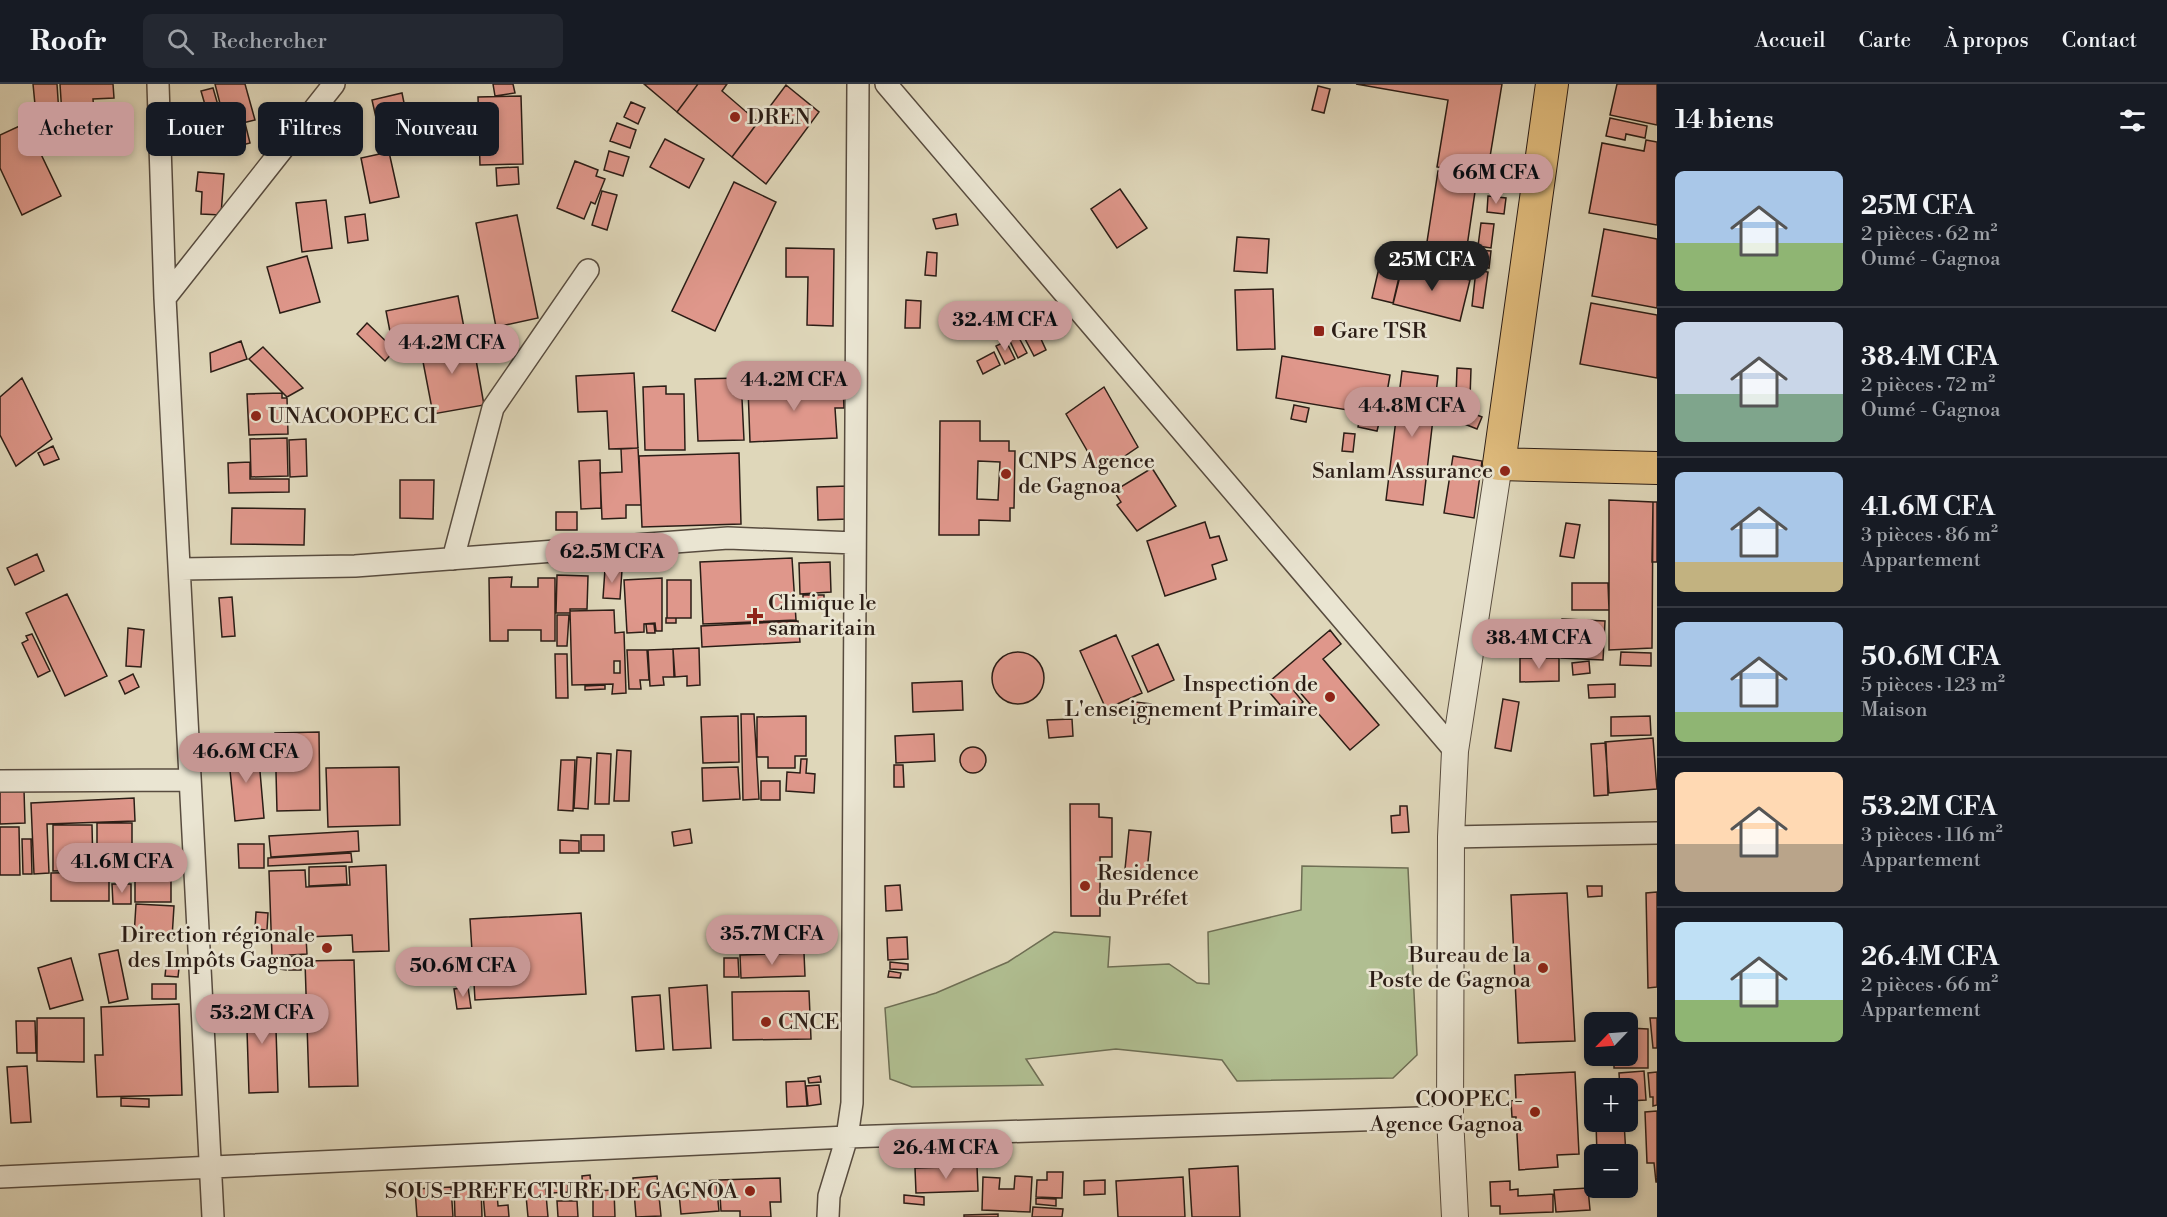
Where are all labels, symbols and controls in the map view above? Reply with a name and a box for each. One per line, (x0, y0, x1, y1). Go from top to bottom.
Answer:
search box (143, 14, 563, 68)
text: Roofr (30, 24, 107, 59)
icon: search (164, 25, 197, 58)
text: Rechercher (212, 28, 327, 55)
text: Accueil (1755, 28, 1826, 54)
text: Carte (1859, 28, 1911, 54)
text: À propos (1944, 28, 2029, 54)
text: Contact (2062, 28, 2137, 54)
chip: Acheter (18, 102, 134, 156)
chip: Louer (146, 102, 246, 156)
chip: Filtres (258, 102, 363, 156)
chip: Nouveau (375, 102, 499, 156)
place label: DREN (747, 104, 811, 131)
text: 14 biens (1675, 104, 1774, 136)
icon: filters (2116, 104, 2149, 137)
marker: DREN (728, 110, 742, 124)
pin: 66M CFA (1441, 154, 1551, 205)
text: 66M CFA (1452, 161, 1540, 186)
text: 25M CFA (1861, 190, 1974, 222)
icon: home (1723, 195, 1795, 267)
text: 2 pièces · 62 m² (1861, 222, 1997, 247)
pin: 25M CFA (1377, 241, 1487, 292)
text: Oumé - Gagnoa (1861, 247, 2000, 272)
text: 25M CFA (1388, 248, 1476, 273)
pin: 32.4M CFA (936, 301, 1074, 352)
text: 32.4M CFA (952, 308, 1058, 333)
place label: Gare TSR (1331, 318, 1427, 345)
pin: 44.2M CFA (383, 324, 521, 375)
marker: Gare TSR (1312, 324, 1326, 338)
text: 44.2M CFA (398, 331, 506, 356)
text: 38.4M CFA (1861, 341, 1999, 373)
icon: home (1723, 346, 1795, 418)
pin: 44.2M CFA (725, 361, 863, 412)
text: 44.2M CFA (740, 368, 848, 393)
text: 2 pièces · 72 m² (1861, 373, 1995, 398)
pin: 44.8M CFA (1343, 387, 1481, 438)
text: 44.8M CFA (1358, 394, 1466, 419)
text: Oumé - Gagnoa (1861, 398, 2000, 423)
place label: UNACOOPEC CI (268, 403, 438, 430)
marker: UNACOOPEC CI (249, 409, 263, 423)
place label: CNPS Agence de Gagnoa (1018, 448, 1155, 500)
place label: Sanlam Assurance (1312, 458, 1493, 485)
marker: Sanlam Assurance (1498, 464, 1512, 478)
marker: CNPS Agence de Gagnoa (999, 467, 1013, 481)
text: 41.6M CFA (1861, 491, 1995, 523)
icon: home (1723, 496, 1795, 568)
text: 3 pièces · 86 m² (1861, 523, 1998, 548)
pin: 62.5M CFA (543, 533, 681, 584)
text: 62.5M CFA (559, 540, 665, 565)
text: Appartement (1861, 548, 1981, 573)
place label: Clinique le samaritain (768, 590, 877, 642)
marker: Clinique le samaritain (746, 607, 764, 625)
pin: 38.4M CFA (1470, 619, 1608, 670)
text: 38.4M CFA (1486, 626, 1592, 651)
text: 50.6M CFA (1861, 641, 2000, 673)
icon: home (1723, 646, 1795, 718)
place label: Inspection de L'enseignement Primaire (1064, 671, 1318, 723)
text: 5 pièces · 123 m² (1861, 673, 2005, 698)
marker: Inspection de L'enseignement Primaire (1323, 690, 1337, 704)
text: Maison (1861, 698, 1927, 723)
pin: 46.6M CFA (177, 733, 315, 784)
text: 46.6M CFA (193, 740, 299, 765)
text: 53.2M CFA (1861, 791, 1997, 823)
icon: home (1723, 796, 1795, 868)
text: 3 pièces · 116 m² (1861, 823, 2003, 848)
pin: 41.6M CFA (53, 843, 191, 894)
text: Appartement (1861, 848, 1981, 873)
text: 41.6M CFA (70, 850, 174, 875)
place label: Residence du Préfet (1097, 860, 1199, 912)
marker: Residence du Préfet (1078, 879, 1092, 893)
pin: 35.7M CFA (703, 915, 841, 966)
place label: Direction régionale des Impôts Gagnoa (121, 922, 316, 974)
text: 35.7M CFA (720, 922, 824, 947)
marker: Direction régionale des Impôts Gagnoa (320, 941, 334, 955)
text: 26.4M CFA (1861, 941, 1999, 973)
place label: Bureau de la Poste de Gagnoa (1369, 942, 1532, 994)
icon: home (1723, 946, 1795, 1018)
pin: 50.6M CFA (394, 947, 532, 998)
text: 50.6M CFA (409, 954, 517, 979)
marker: Bureau de la Poste de Gagnoa (1536, 961, 1550, 975)
text: 2 pièces · 66 m² (1861, 973, 1998, 998)
pin: 53.2M CFA (193, 994, 331, 1045)
text: Appartement (1861, 998, 1981, 1023)
text: 53.2M CFA (210, 1001, 314, 1026)
place label: CNCE (778, 1009, 839, 1036)
north arrow (1584, 1012, 1638, 1066)
map controls (1584, 1012, 1638, 1198)
marker: CNCE (759, 1015, 773, 1029)
button: + (1584, 1078, 1638, 1132)
place label: COOPEC - Agence Gagnoa (1369, 1086, 1524, 1138)
marker: COOPEC - Agence Gagnoa (1528, 1105, 1542, 1119)
pin: 26.4M CFA (877, 1129, 1015, 1180)
text: 26.4M CFA (893, 1136, 999, 1161)
button: − (1584, 1144, 1638, 1198)
place label: SOUS-PREFECTURE DE GAGNOA (385, 1178, 739, 1205)
marker: SOUS-PREFECTURE DE GAGNOA (743, 1184, 757, 1198)

